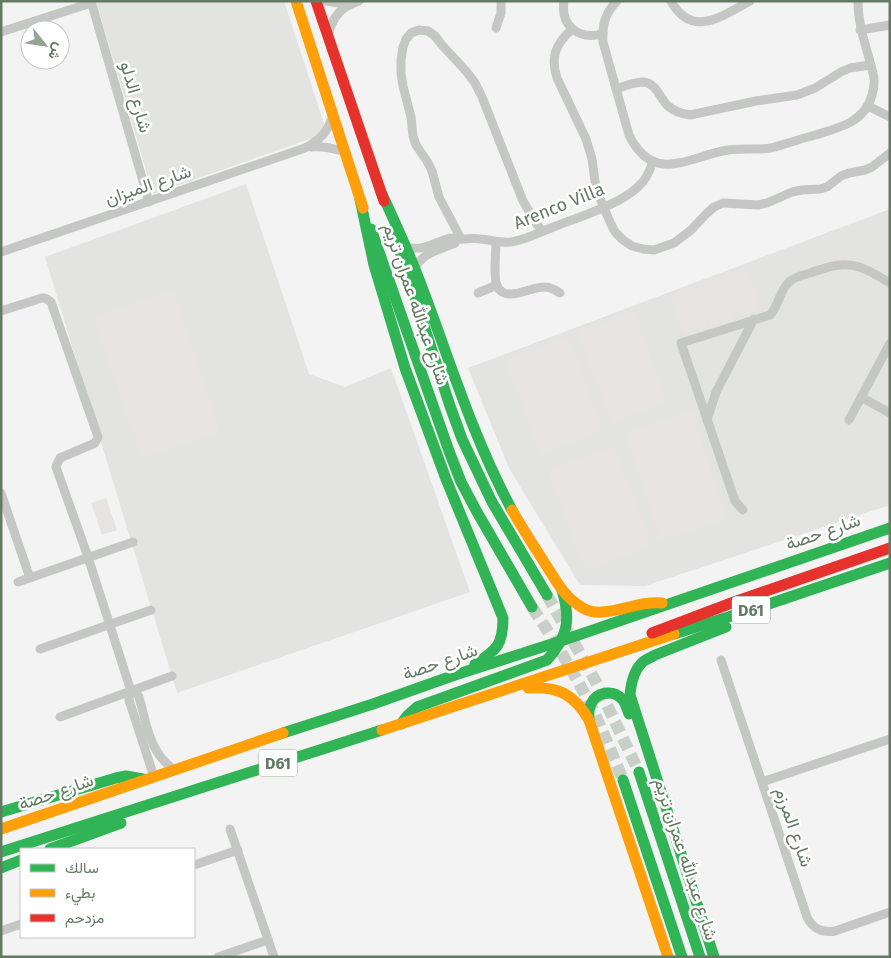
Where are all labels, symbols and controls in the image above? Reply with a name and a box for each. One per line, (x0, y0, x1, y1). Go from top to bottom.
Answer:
north arrow (20, 20, 70, 70)
text: ش (44, 40, 67, 63)
street label: شارع الدلو (114, 59, 157, 135)
street label: شارع الميزان (102, 160, 194, 211)
street label: Arenco Villa (510, 178, 608, 234)
street label: شارع عبدالله عمران تريم (377, 220, 454, 388)
street label: شارع حصة (783, 509, 864, 556)
road number: D61 (732, 596, 770, 624)
street label: شارع حصة (400, 639, 481, 686)
road number: D61 (259, 750, 297, 776)
street label: شارع حصة (16, 769, 97, 816)
street label: شارع عبدالله عمران تريم (648, 775, 723, 943)
street label: شارع المرزم (769, 784, 818, 870)
legend (20, 848, 195, 938)
text: سالك (65, 859, 99, 877)
text: بطيء (65, 884, 95, 906)
text: مزدحم (65, 909, 104, 928)

